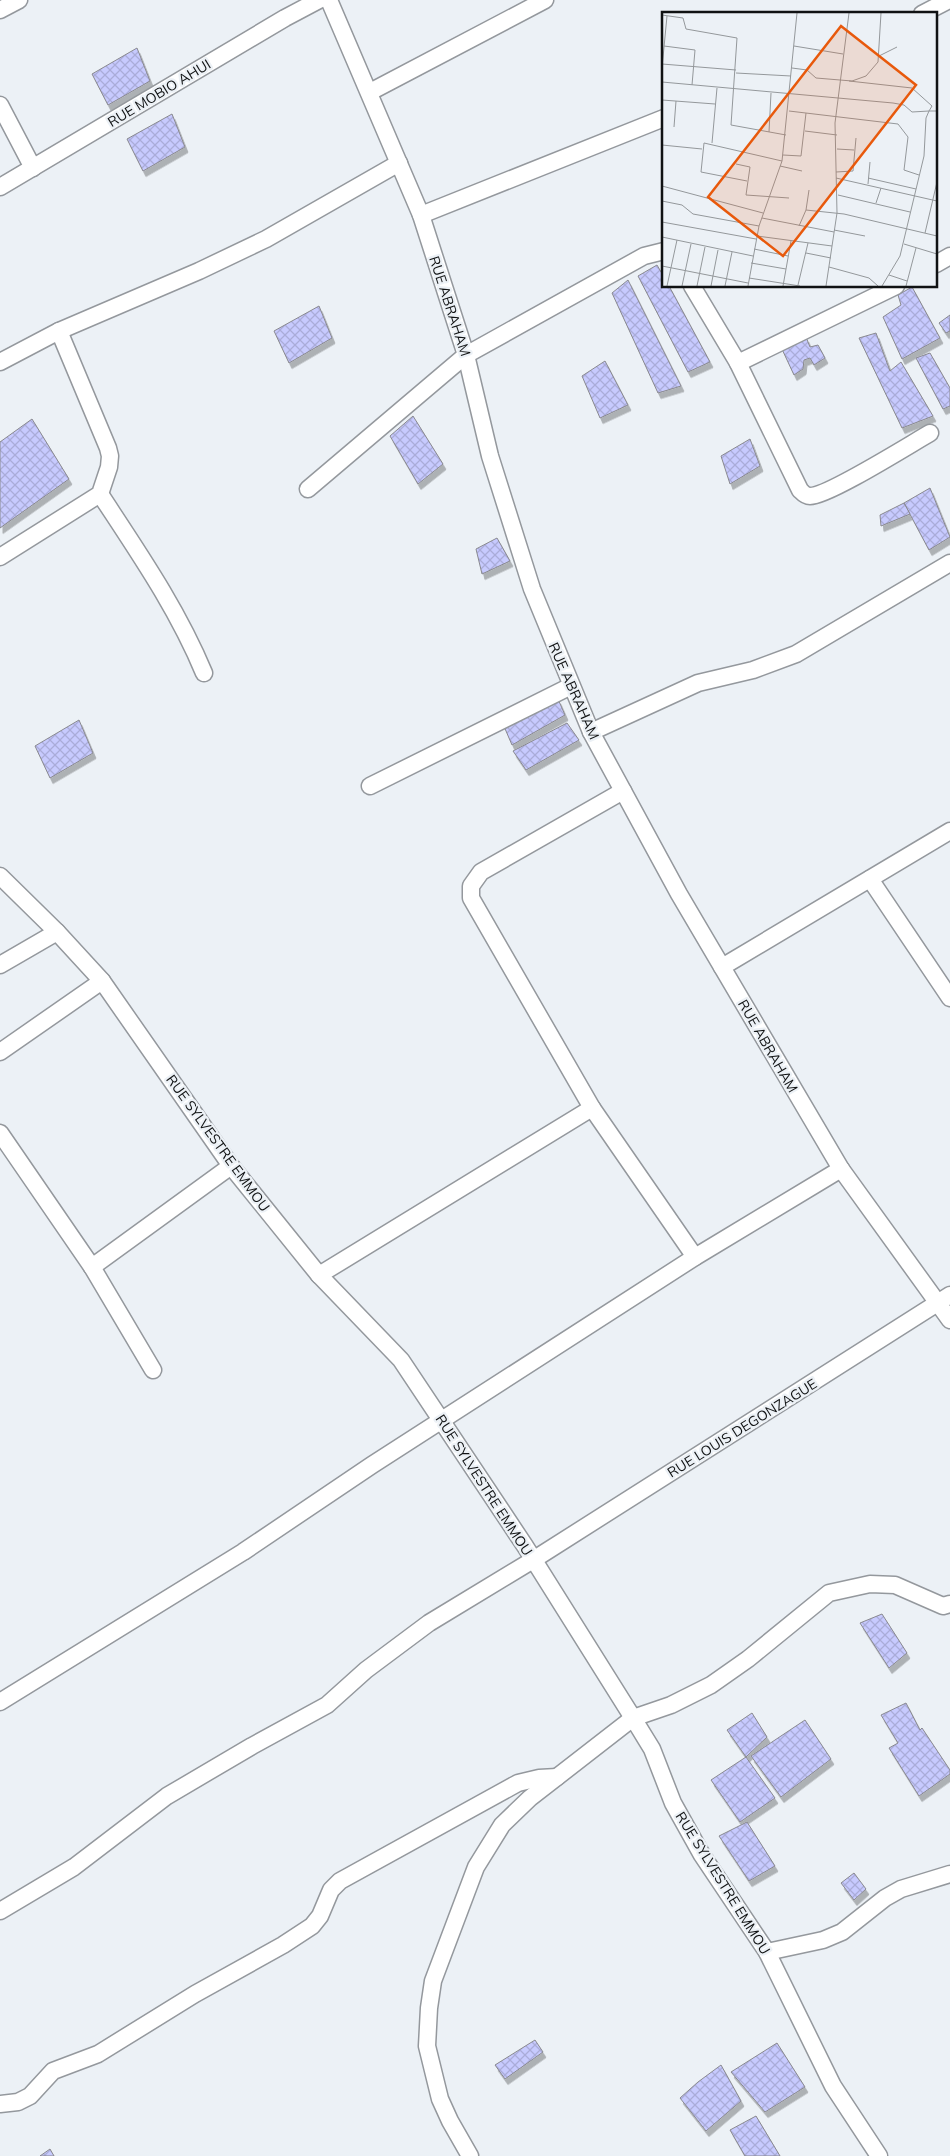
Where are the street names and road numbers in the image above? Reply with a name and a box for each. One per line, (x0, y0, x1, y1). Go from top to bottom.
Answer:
street label: RUE MOBIO AHUI (104, 55, 214, 131)
street label: RUE ABRAHAM (425, 254, 475, 358)
street label: RUE ABRAHAM (545, 640, 603, 742)
street label: RUE ABRAHAM (734, 996, 802, 1096)
street label: RUE SYLVESTRE EMMOU (162, 1071, 274, 1215)
street label: RUE LOUIS DEGONZAGUE (664, 1375, 820, 1481)
street label: RUE SYLVESTRE EMMOU (432, 1411, 536, 1559)
street label: RUE SYLVESTRE EMMOU (672, 1808, 774, 1958)

